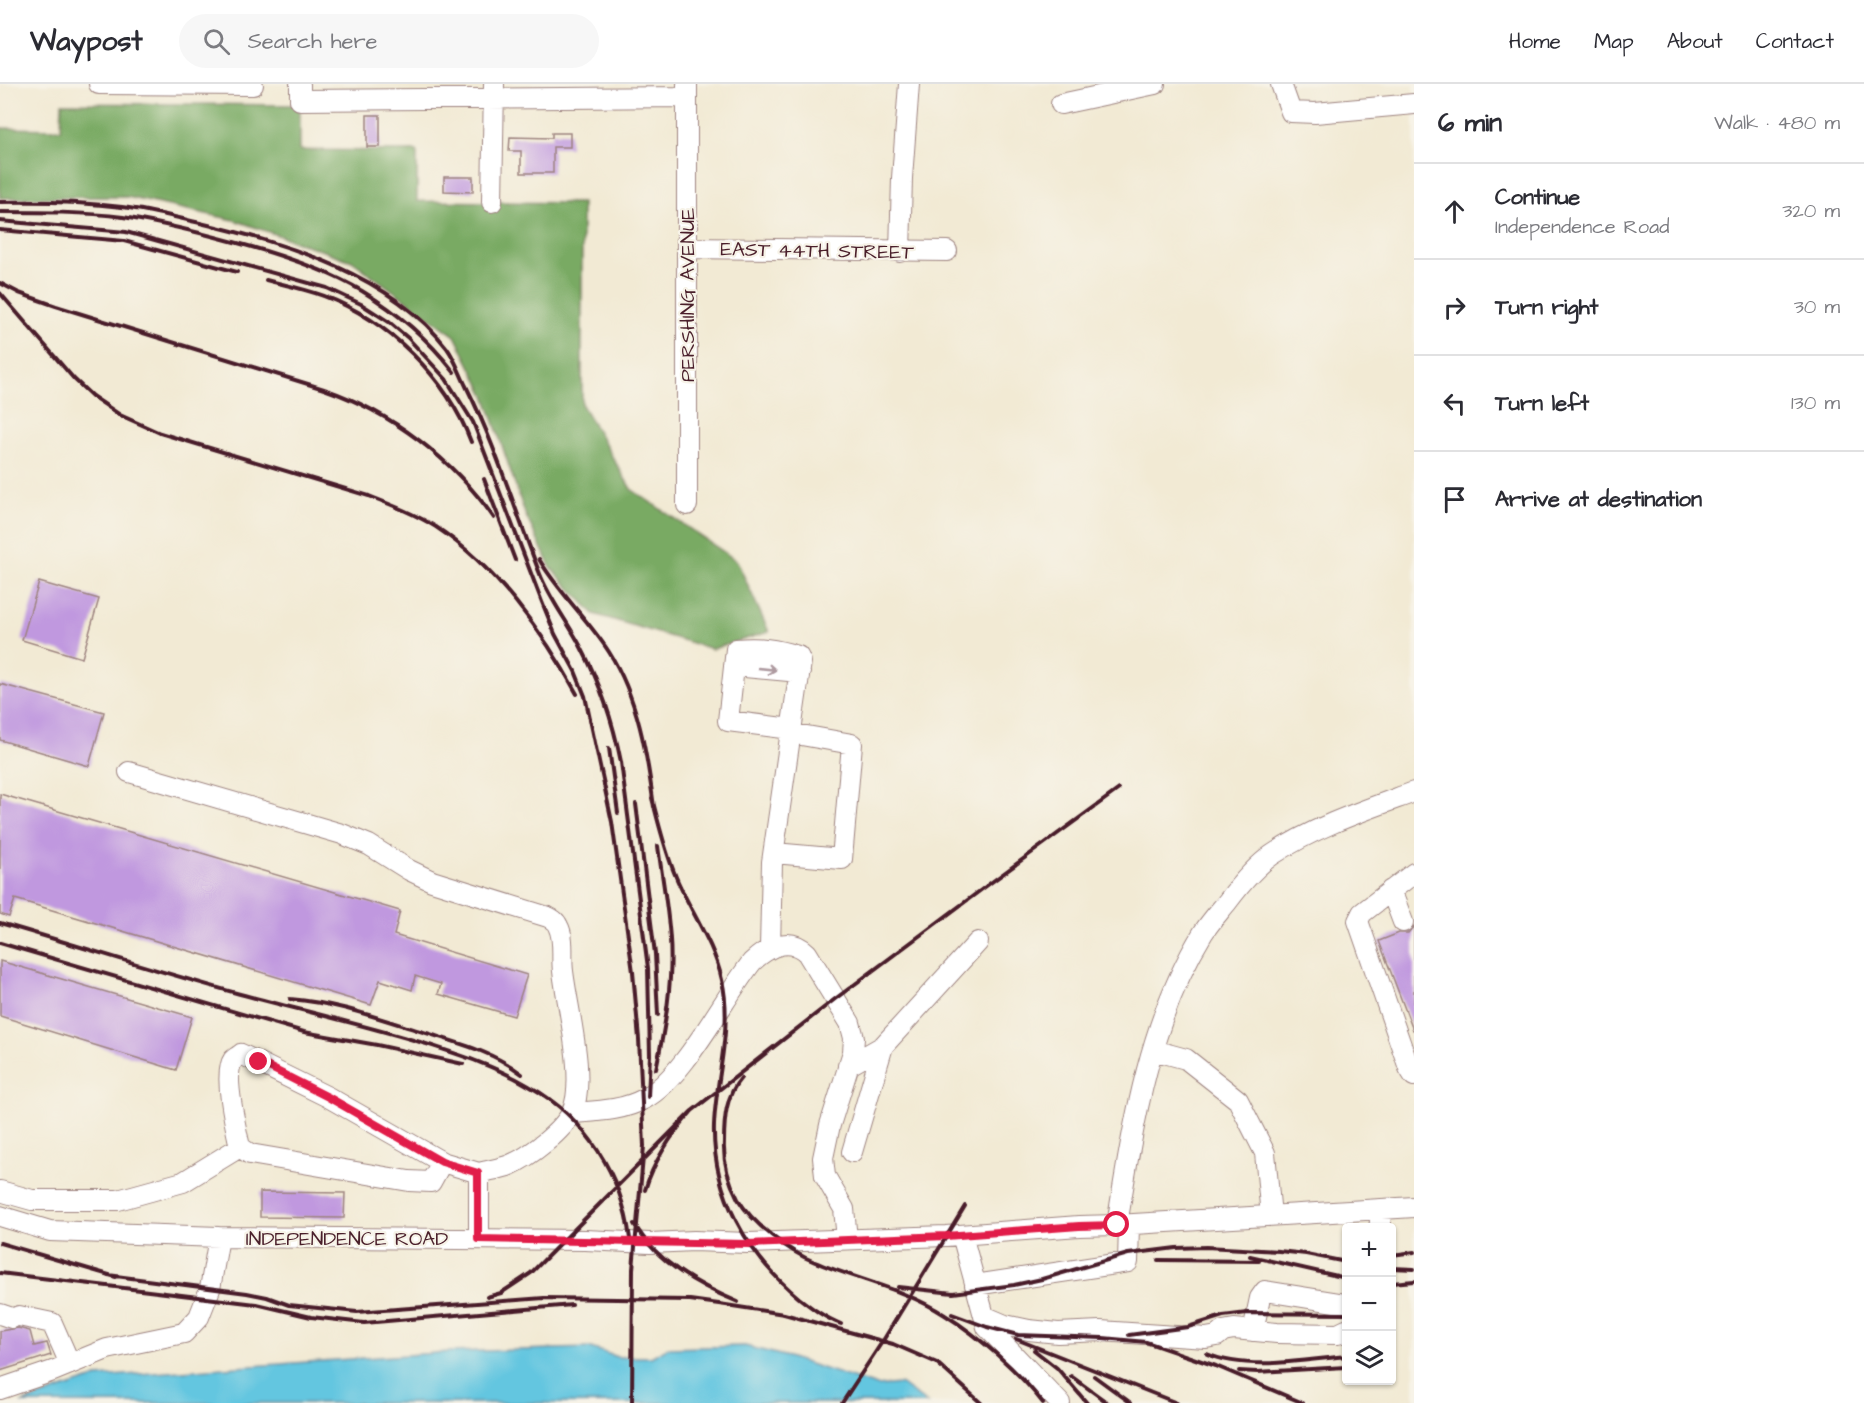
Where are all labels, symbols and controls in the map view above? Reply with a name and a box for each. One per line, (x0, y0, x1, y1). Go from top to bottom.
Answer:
search box (179, 14, 599, 68)
text: Waypost (30, 22, 143, 61)
icon: search (200, 25, 233, 58)
text: Search here (248, 26, 378, 57)
text: Home (1509, 27, 1561, 56)
text: Map (1594, 27, 1634, 56)
text: About (1667, 27, 1723, 56)
text: Contact (1756, 27, 1834, 56)
text: 6 min (1438, 105, 1502, 141)
text: Walk · 480 m (1714, 109, 1840, 137)
text: Continue (1495, 182, 1580, 213)
icon: ahead (1438, 195, 1471, 228)
text: 320 m (1782, 197, 1840, 225)
street label: PERSHING AVENUE (674, 208, 702, 382)
text: Independence Road (1495, 213, 1670, 241)
street label: EAST 44TH STREET (720, 235, 914, 267)
icon: right (1438, 291, 1471, 324)
text: Turn right (1495, 292, 1598, 323)
text: 30 m (1794, 293, 1840, 321)
icon: left (1438, 387, 1471, 420)
text: Turn left (1495, 388, 1589, 419)
text: 130 m (1791, 389, 1840, 417)
icon: arrive (1438, 483, 1471, 516)
text: Arrive at destination (1495, 484, 1702, 515)
one-way arrow (757, 664, 777, 675)
route end (245, 1048, 271, 1074)
route start (1103, 1211, 1129, 1237)
map controls (1342, 1223, 1396, 1385)
button: + (1342, 1223, 1396, 1277)
street label: INDEPENDENCE ROAD (246, 1225, 448, 1253)
button: − (1342, 1277, 1396, 1331)
button: layers (1342, 1331, 1396, 1385)

